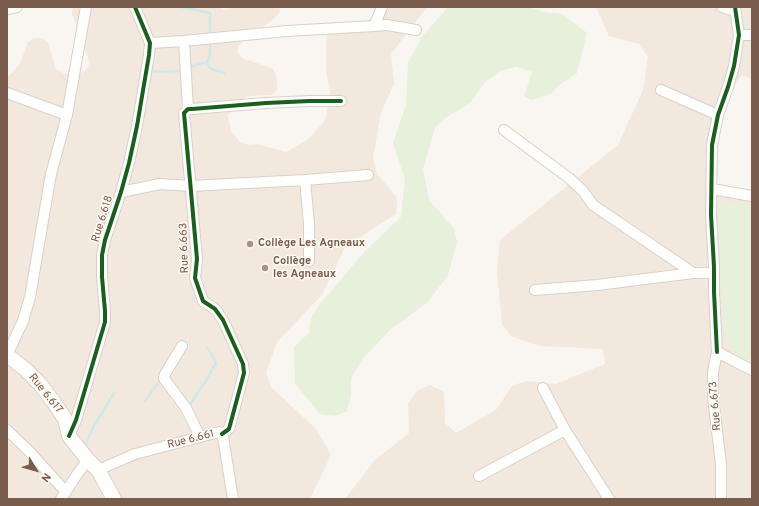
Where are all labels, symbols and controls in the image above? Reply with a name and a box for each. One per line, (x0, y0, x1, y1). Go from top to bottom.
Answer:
street label: Rue 6.618 (90, 194, 116, 244)
street label: Rue 6.663 (178, 222, 192, 274)
place label: Collège Les Agneaux (258, 237, 365, 251)
marker: Collège Les Agneaux (245, 239, 255, 249)
place label: Collège les Agneaux (273, 255, 336, 281)
marker: Collège les Agneaux (260, 263, 270, 273)
street label: Rue 6.617 (25, 372, 65, 416)
street label: Rue 6.673 (707, 381, 725, 431)
street label: Rue 6.661 (166, 428, 216, 452)
north arrow (16, 450, 56, 490)
text: N (38, 470, 54, 485)

